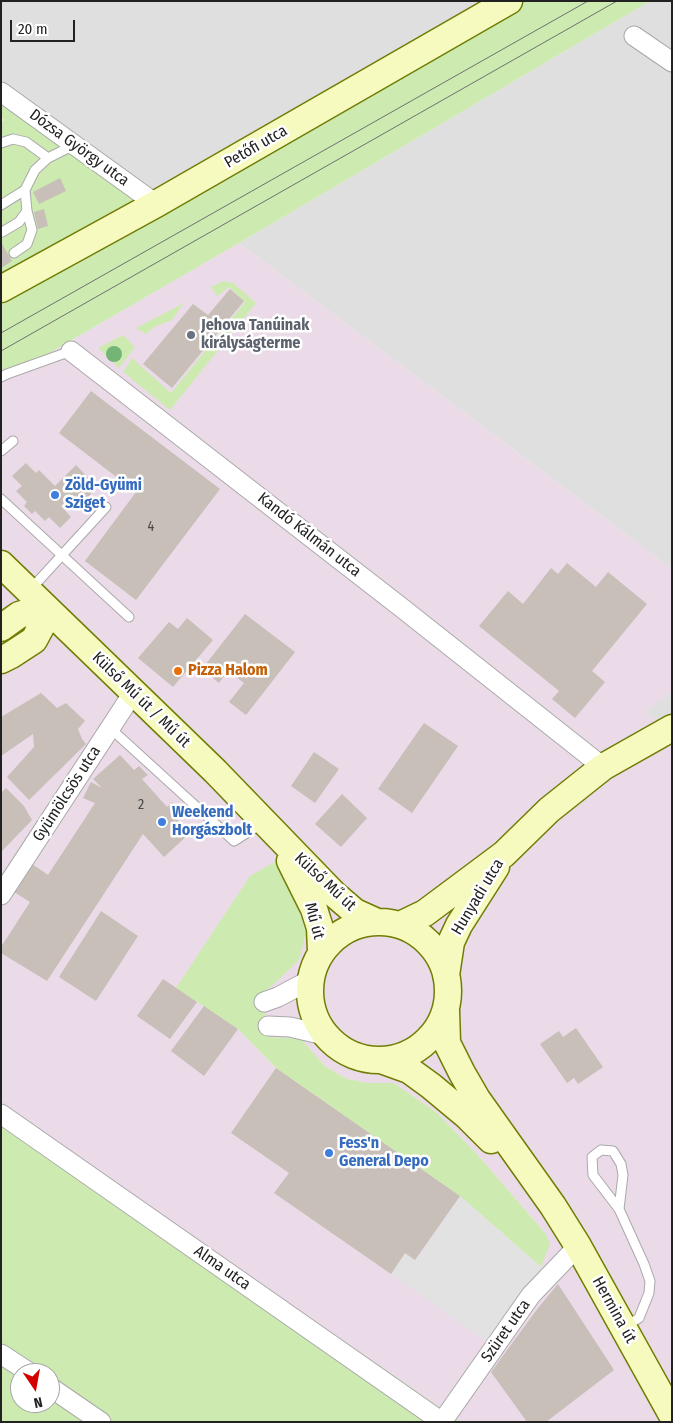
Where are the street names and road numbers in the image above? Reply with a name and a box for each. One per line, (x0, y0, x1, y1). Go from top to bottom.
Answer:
street label: Dózsa György utca (25, 105, 133, 191)
street label: Petőfi utca (221, 121, 291, 173)
street label: Kandó Kálmán utca (254, 489, 364, 581)
street label: Külső Mű út / Mű út (88, 648, 194, 752)
street label: Gyümölcsös utca (29, 743, 105, 845)
street label: Külső Mű út (290, 849, 360, 915)
street label: Hunyadi utca (448, 855, 508, 939)
street label: Mű út (300, 901, 328, 941)
street label: Alma utca (190, 1242, 254, 1294)
street label: Hermina út (588, 1273, 640, 1347)
street label: Szüret utca (477, 1296, 535, 1366)

